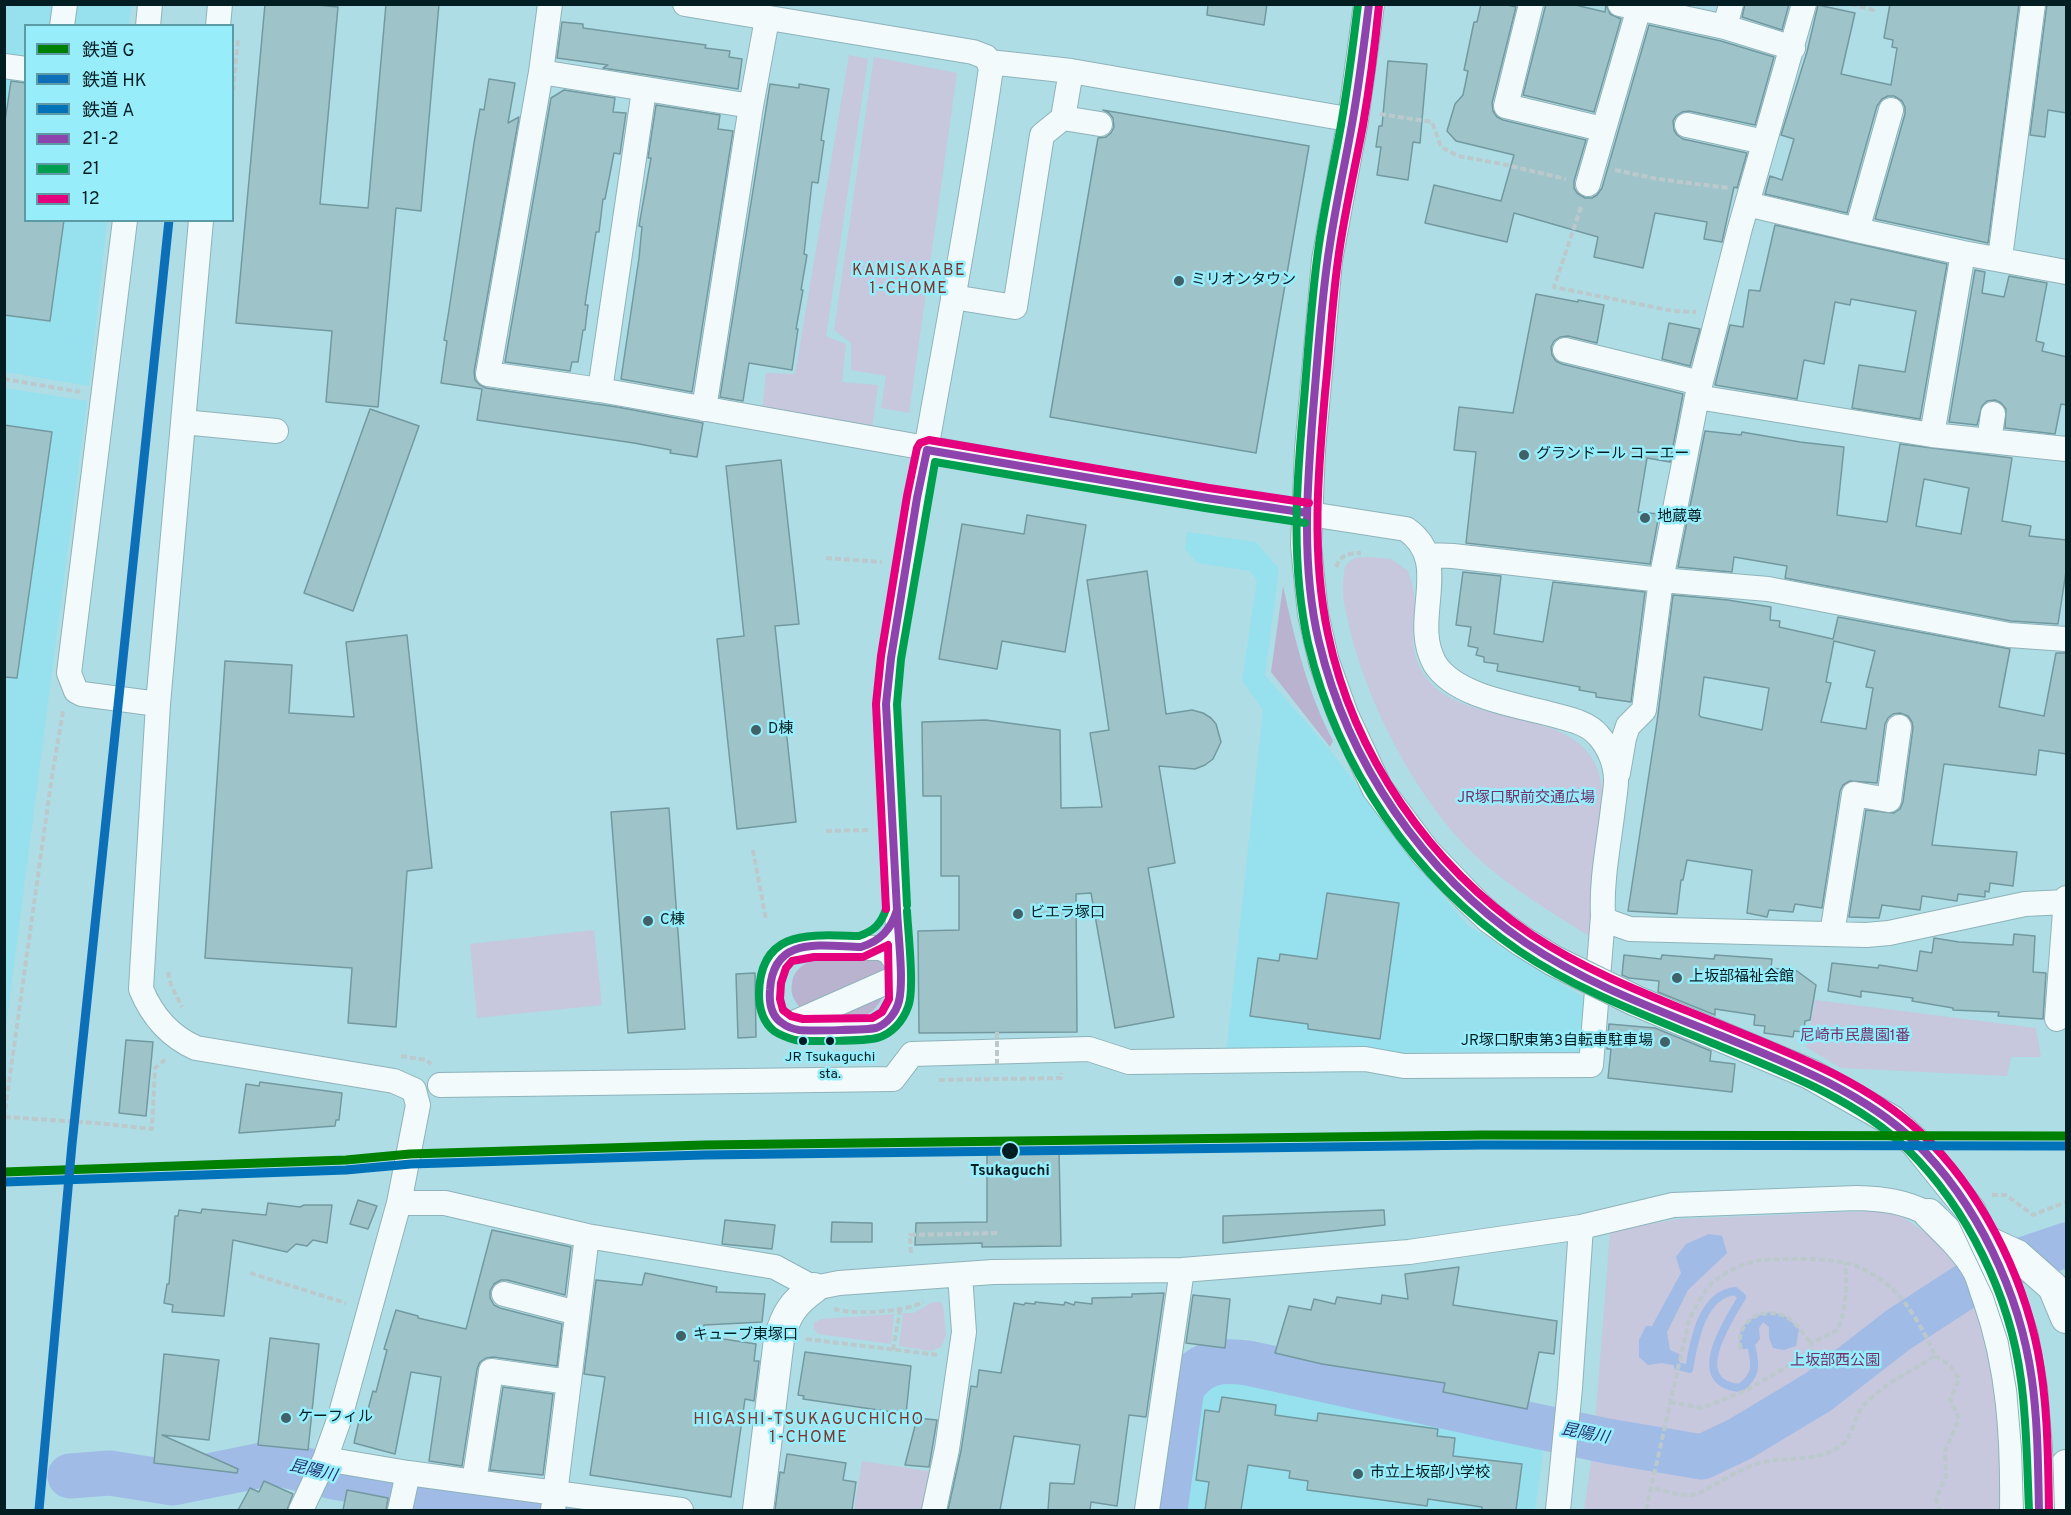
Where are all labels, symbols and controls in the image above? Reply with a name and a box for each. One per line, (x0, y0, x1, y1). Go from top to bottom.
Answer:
legend (24, 24, 234, 222)
text: 鉄道 G (82, 40, 135, 63)
text: 鉄道 HK (82, 70, 147, 93)
text: 鉄道 A (82, 100, 134, 123)
text: 21-2 (82, 128, 119, 151)
text: 21 (82, 158, 100, 181)
text: 12 (82, 188, 100, 211)
district label: KAMISAKABE 1-CHOME (852, 262, 966, 300)
place label: ミリオンタウン (1191, 272, 1296, 290)
marker: ミリオンタウン (1172, 274, 1186, 288)
place label: グランドール コーエー (1536, 446, 1690, 464)
marker: グランドール コーエー (1517, 448, 1531, 462)
place label: 地蔵尊 (1657, 509, 1702, 527)
marker: 地蔵尊 (1638, 511, 1652, 525)
place label: D棟 (768, 721, 793, 739)
marker: D棟 (749, 723, 763, 737)
park label: JR塚口駅前交通広場 (1457, 790, 1595, 808)
place label: ビエラ塚口 (1030, 905, 1105, 923)
marker: ビエラ塚口 (1011, 907, 1025, 921)
place label: C棟 (660, 912, 685, 930)
marker: C棟 (641, 914, 655, 928)
place label: 上坂部福祉会館 (1689, 969, 1794, 987)
marker: 上坂部福祉会館 (1670, 971, 1684, 985)
park label: 尼崎市民農園1番 (1800, 1028, 1910, 1046)
place label: JR塚口駅東第3自転車駐車場 (1461, 1033, 1653, 1051)
unlabelled marker (797, 1035, 809, 1047)
marker: JR Tsukaguchi sta. (824, 1035, 836, 1047)
marker: JR塚口駅東第3自転車駐車場 (1658, 1035, 1672, 1049)
place label: JR Tsukaguchi sta. (785, 1050, 875, 1082)
marker: Tsukaguchi (1000, 1141, 1020, 1161)
place label: Tsukaguchi (970, 1163, 1050, 1181)
place label: キューブ東塚口 (693, 1327, 798, 1345)
marker: キューブ東塚口 (674, 1329, 688, 1343)
park label: 上坂部西公園 (1790, 1353, 1880, 1371)
place label: ケーフィル (298, 1409, 373, 1427)
marker: ケーフィル (279, 1411, 293, 1425)
district label: HIGASHI-TSUKAGUCHICHO 1-CHOME (693, 1411, 925, 1449)
water label: 昆陽川 (1560, 1421, 1610, 1449)
water label: 昆陽川 (287, 1457, 339, 1487)
place label: 市立上坂部小学校 (1370, 1465, 1490, 1483)
marker: 市立上坂部小学校 (1351, 1467, 1365, 1481)

